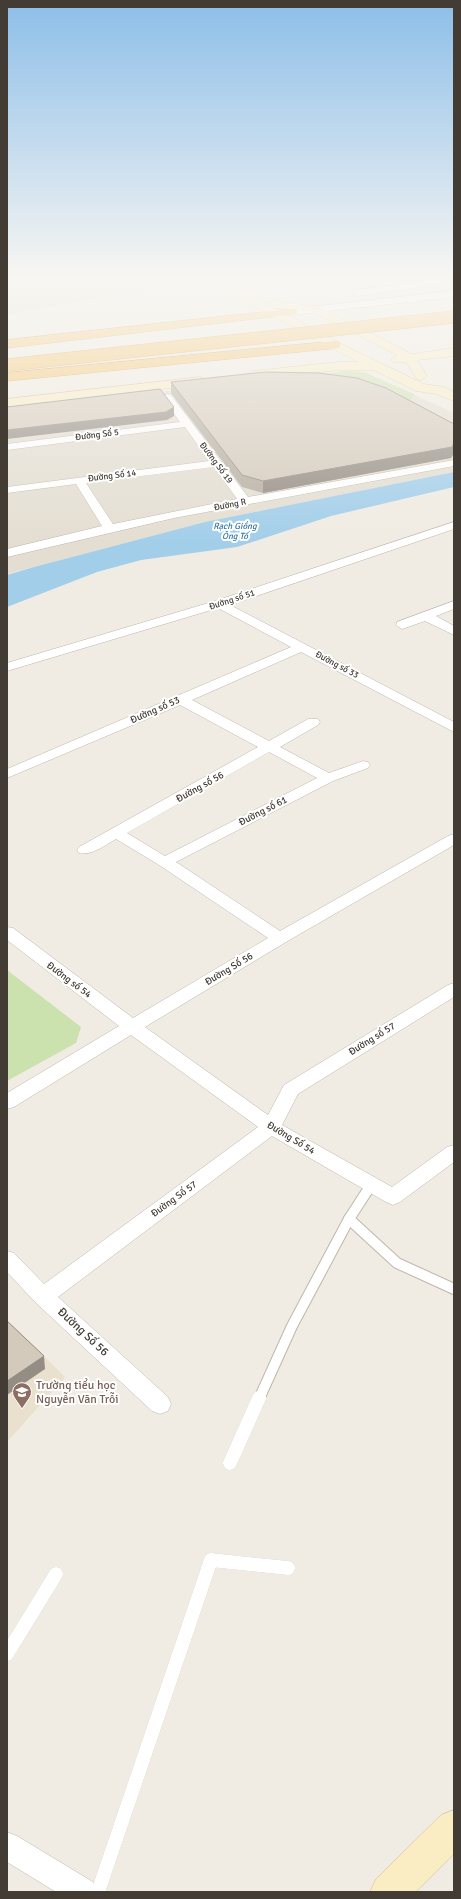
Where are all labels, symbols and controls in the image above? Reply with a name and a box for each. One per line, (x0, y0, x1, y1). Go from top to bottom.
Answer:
street label: Đường Số 5 (74, 426, 120, 443)
street label: Đường Số 19 (197, 440, 236, 486)
street label: Đường Số 14 (87, 467, 137, 484)
street label: Đường R (213, 496, 248, 514)
water label: Rạch Giồng Ông Tố (213, 520, 258, 542)
street label: Đường số 51 (207, 586, 256, 613)
street label: Đường số 33 (313, 648, 361, 681)
street label: Đường số 53 (128, 694, 182, 726)
street label: Đường số 56 (174, 769, 226, 805)
street label: Đường số 61 (237, 794, 289, 828)
street label: Đường Số 56 (203, 950, 255, 988)
street label: Đường số 54 (44, 959, 94, 1001)
street label: Đường số 57 (346, 1020, 398, 1058)
street label: Đường Số 54 (265, 1119, 318, 1157)
street label: Đường Số 57 (149, 1178, 199, 1220)
street label: Đường Số 56 (54, 1304, 112, 1360)
place label: Trường tiểu học Nguyễn Văn Trỗi (36, 1378, 118, 1407)
school or university icon: Trường tiểu học Nguyễn Văn Trỗi (11, 1381, 33, 1409)

